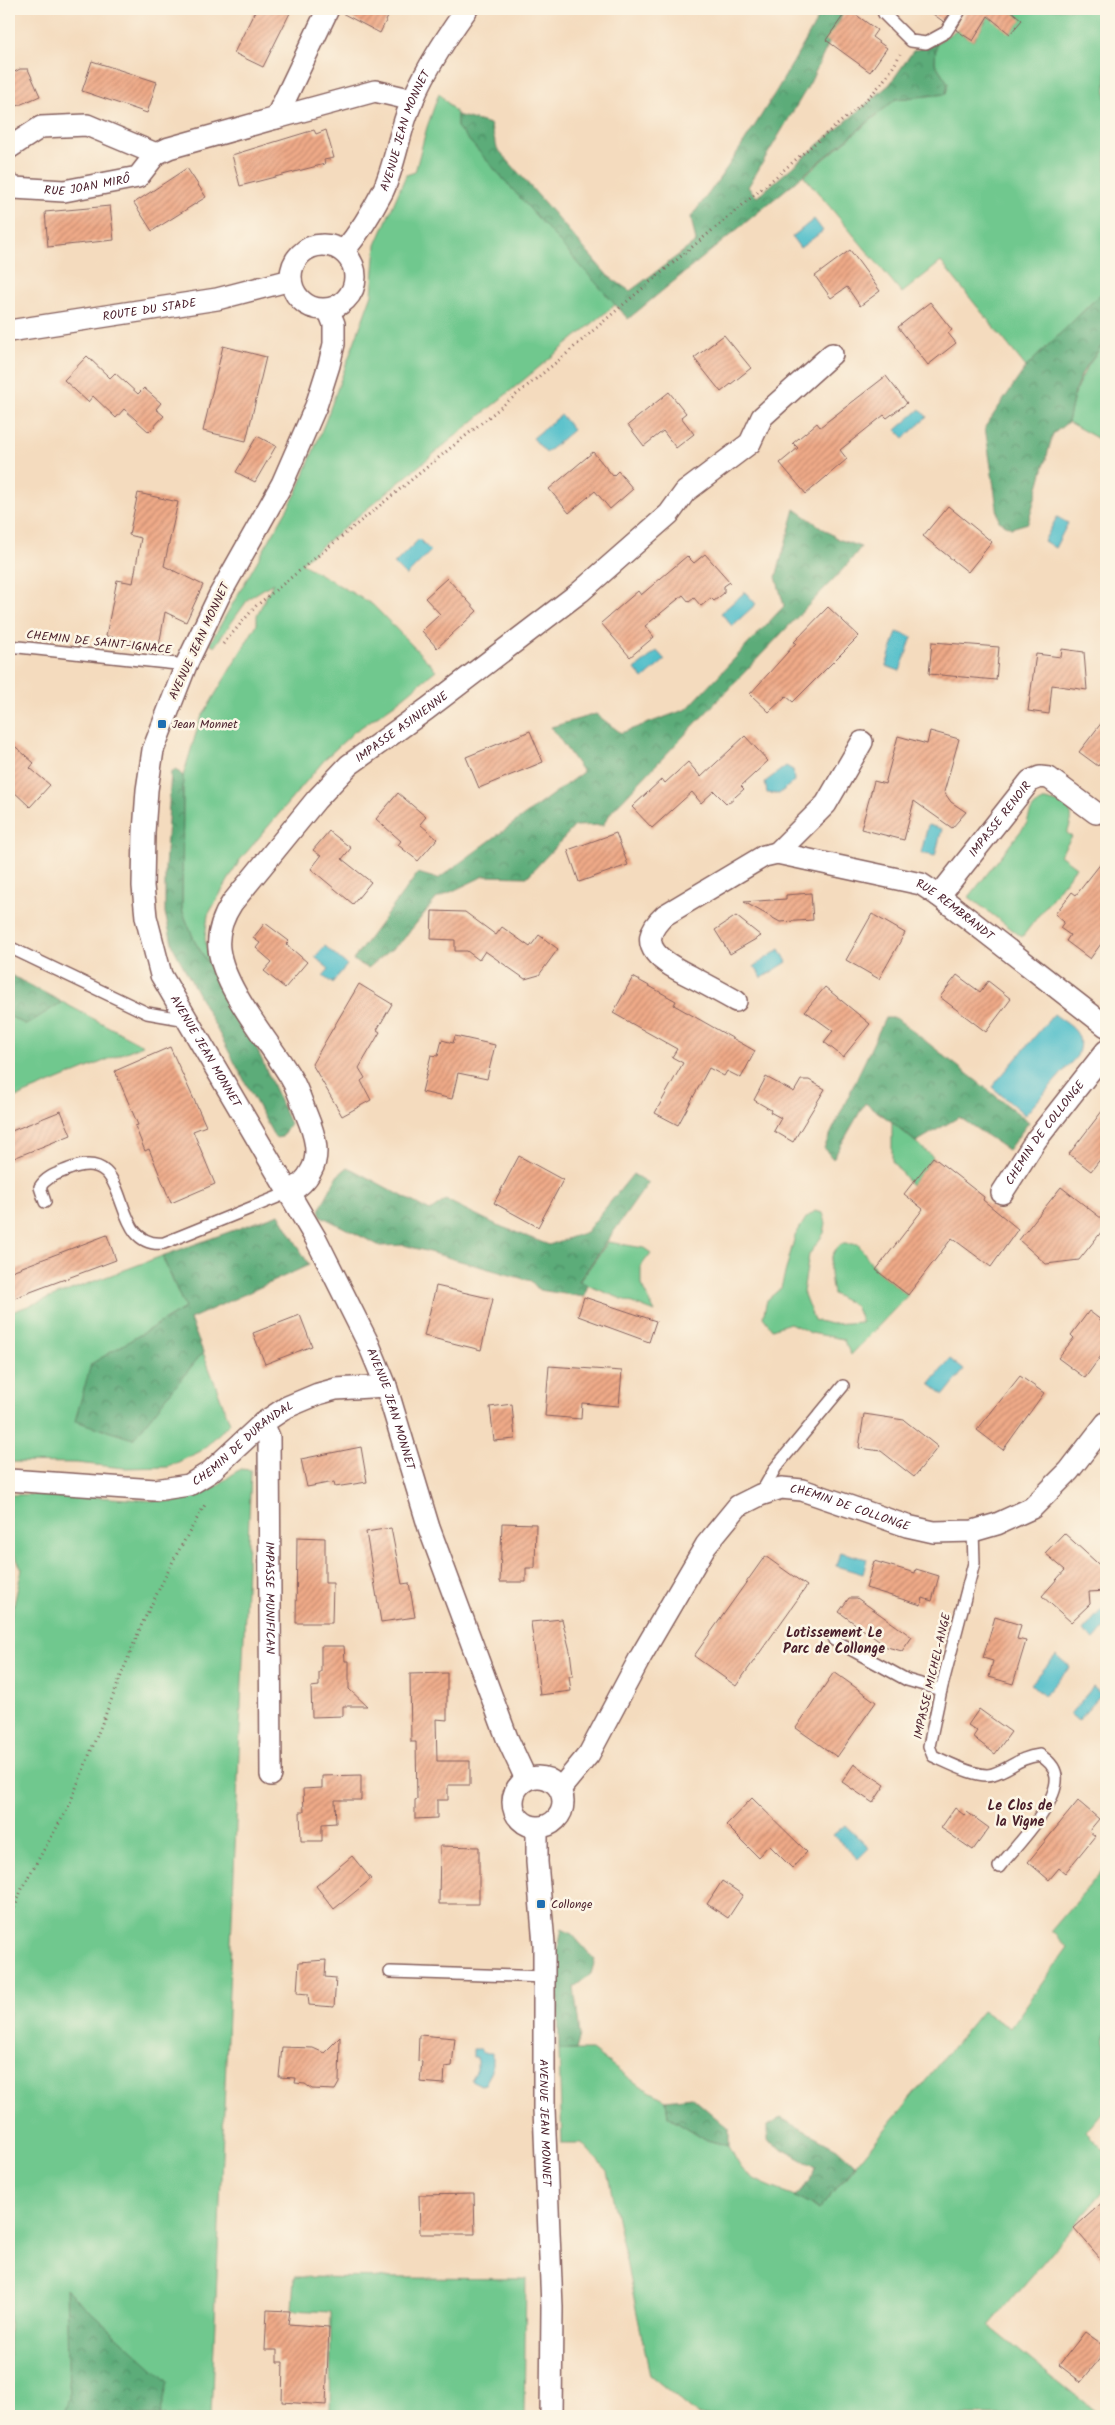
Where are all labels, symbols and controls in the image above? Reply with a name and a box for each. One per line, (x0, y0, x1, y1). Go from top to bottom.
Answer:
street label: AVENUE JEAN MONNET (375, 65, 436, 194)
street label: RUE JOAN MIRÔ (44, 170, 132, 201)
street label: ROUTE DU STADE (101, 293, 199, 326)
street label: AVENUE JEAN MONNET (164, 578, 236, 703)
street label: CHEMIN DE SAINT-IGNACE (25, 625, 174, 660)
street label: IMPASSE ASINIENNE (351, 686, 453, 768)
place label: Jean Monnet (172, 715, 238, 734)
marker: Jean Monnet (156, 718, 168, 730)
street label: IMPASSE RENOIR (964, 778, 1036, 861)
street label: RUE REMBRANDT (914, 874, 999, 946)
street label: AVENUE JEAN MONNET (165, 992, 247, 1113)
street label: CHEMIN DE COLLONGE (1000, 1076, 1090, 1189)
street label: AVENUE JEAN MONNET (361, 1345, 420, 1474)
street label: CHEMIN DE DURANDAL (188, 1396, 296, 1491)
street label: CHEMIN DE COLLONGE (789, 1480, 913, 1537)
street label: IMPASSE MUNIFICAN (260, 1541, 279, 1654)
street label: IMPASSE MICHEL-ANGE (909, 1610, 956, 1741)
district label: Lotissement Le Parc de Collonge (783, 1622, 885, 1660)
district label: Le Clos de la Vigne (988, 1795, 1053, 1833)
place label: Collonge (551, 1895, 593, 1914)
marker: Collonge (535, 1898, 547, 1910)
street label: AVENUE JEAN MONNET (534, 2059, 556, 2188)

